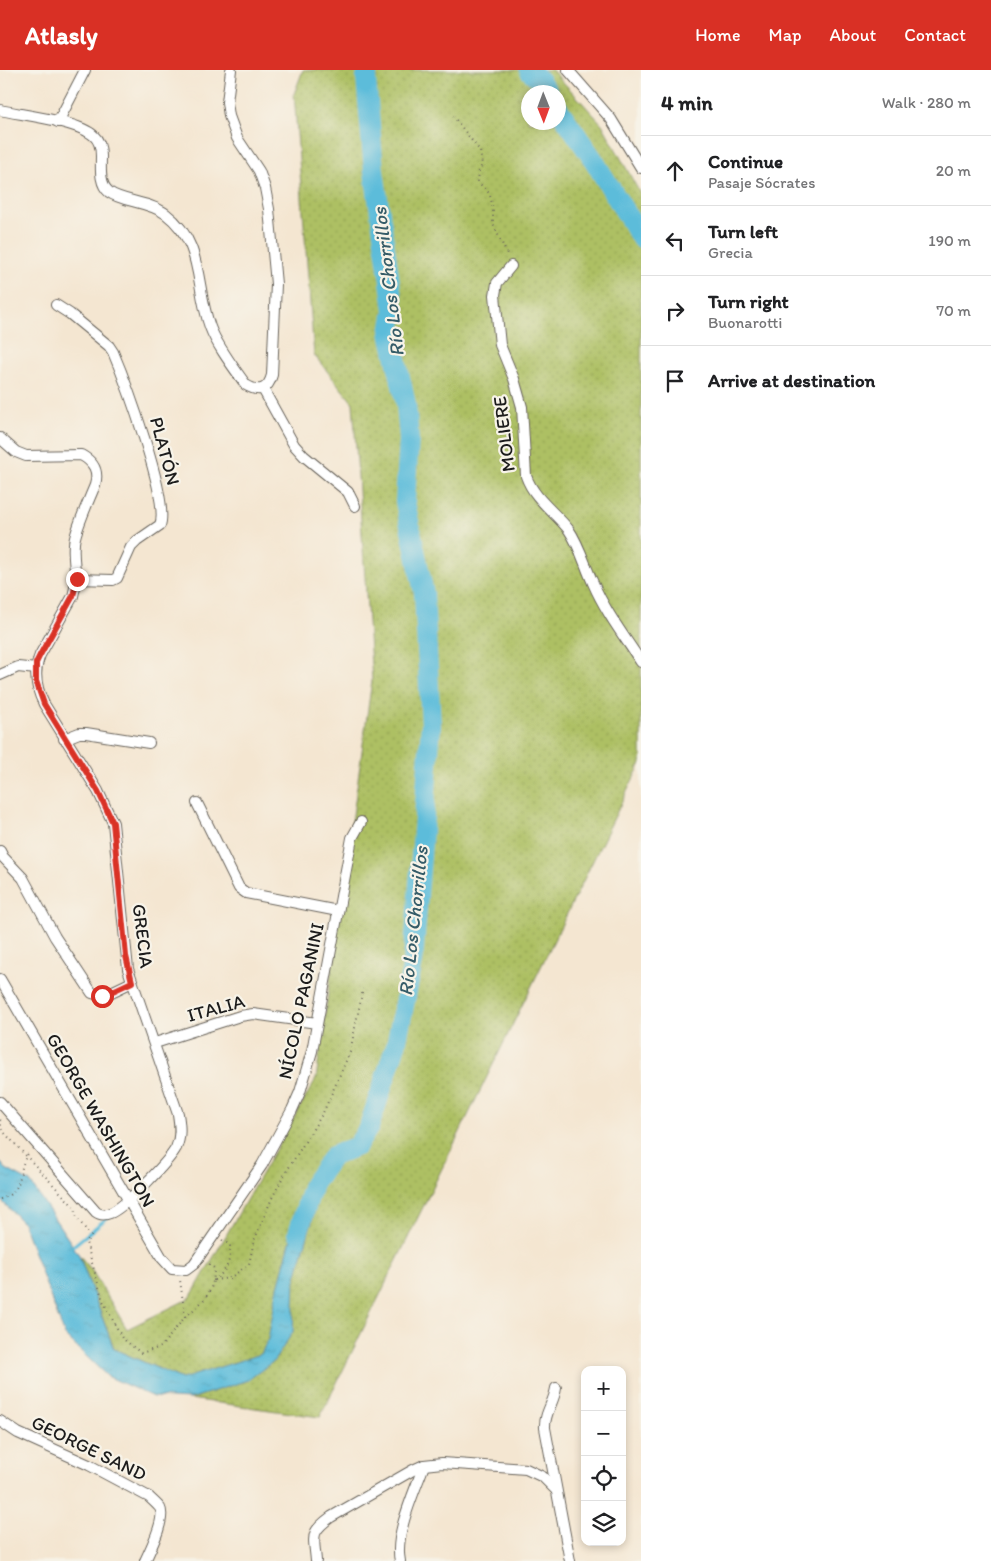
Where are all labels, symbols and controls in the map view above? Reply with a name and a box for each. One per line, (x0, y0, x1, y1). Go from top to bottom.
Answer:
text: Atlasly (25, 21, 98, 50)
text: Home (695, 24, 741, 46)
text: Map (769, 24, 802, 46)
text: About (830, 24, 876, 46)
text: Contact (904, 24, 966, 46)
north arrow (521, 85, 566, 130)
text: 4 min (661, 90, 713, 115)
text: Walk · 280 m (882, 93, 971, 112)
text: Continue (708, 150, 783, 173)
icon: ahead (661, 157, 689, 185)
text: 20 m (936, 161, 971, 180)
text: Pasaje Sócrates (708, 173, 815, 192)
water label: Río Los Chorrillos (367, 205, 409, 358)
text: Turn left (708, 220, 778, 243)
icon: left (661, 227, 689, 255)
text: 190 m (928, 231, 971, 250)
text: Grecia (708, 243, 753, 262)
text: Turn right (708, 290, 789, 313)
icon: right (661, 297, 689, 325)
text: 70 m (936, 301, 971, 320)
text: Buonarotti (708, 313, 782, 332)
icon: arrive (661, 367, 689, 395)
text: Arrive at destination (708, 369, 875, 392)
street label: MOLIERE (488, 395, 520, 473)
street label: PLATÓN (145, 414, 185, 488)
route end (66, 568, 89, 591)
water label: Río Los Chorrillos (393, 844, 433, 997)
street label: GRECIA (128, 902, 158, 970)
street label: NÍCOLO PAGANINI (273, 921, 329, 1081)
route start (91, 985, 114, 1008)
street label: ITALIA (185, 989, 247, 1027)
street label: GEORGE WASHINGTON (42, 1029, 160, 1211)
map controls (581, 1366, 626, 1546)
button: + (581, 1366, 626, 1411)
street label: GEORGE SAND (28, 1410, 150, 1486)
button: − (581, 1411, 626, 1456)
button: locate (581, 1456, 626, 1501)
button: layers (581, 1501, 626, 1546)

